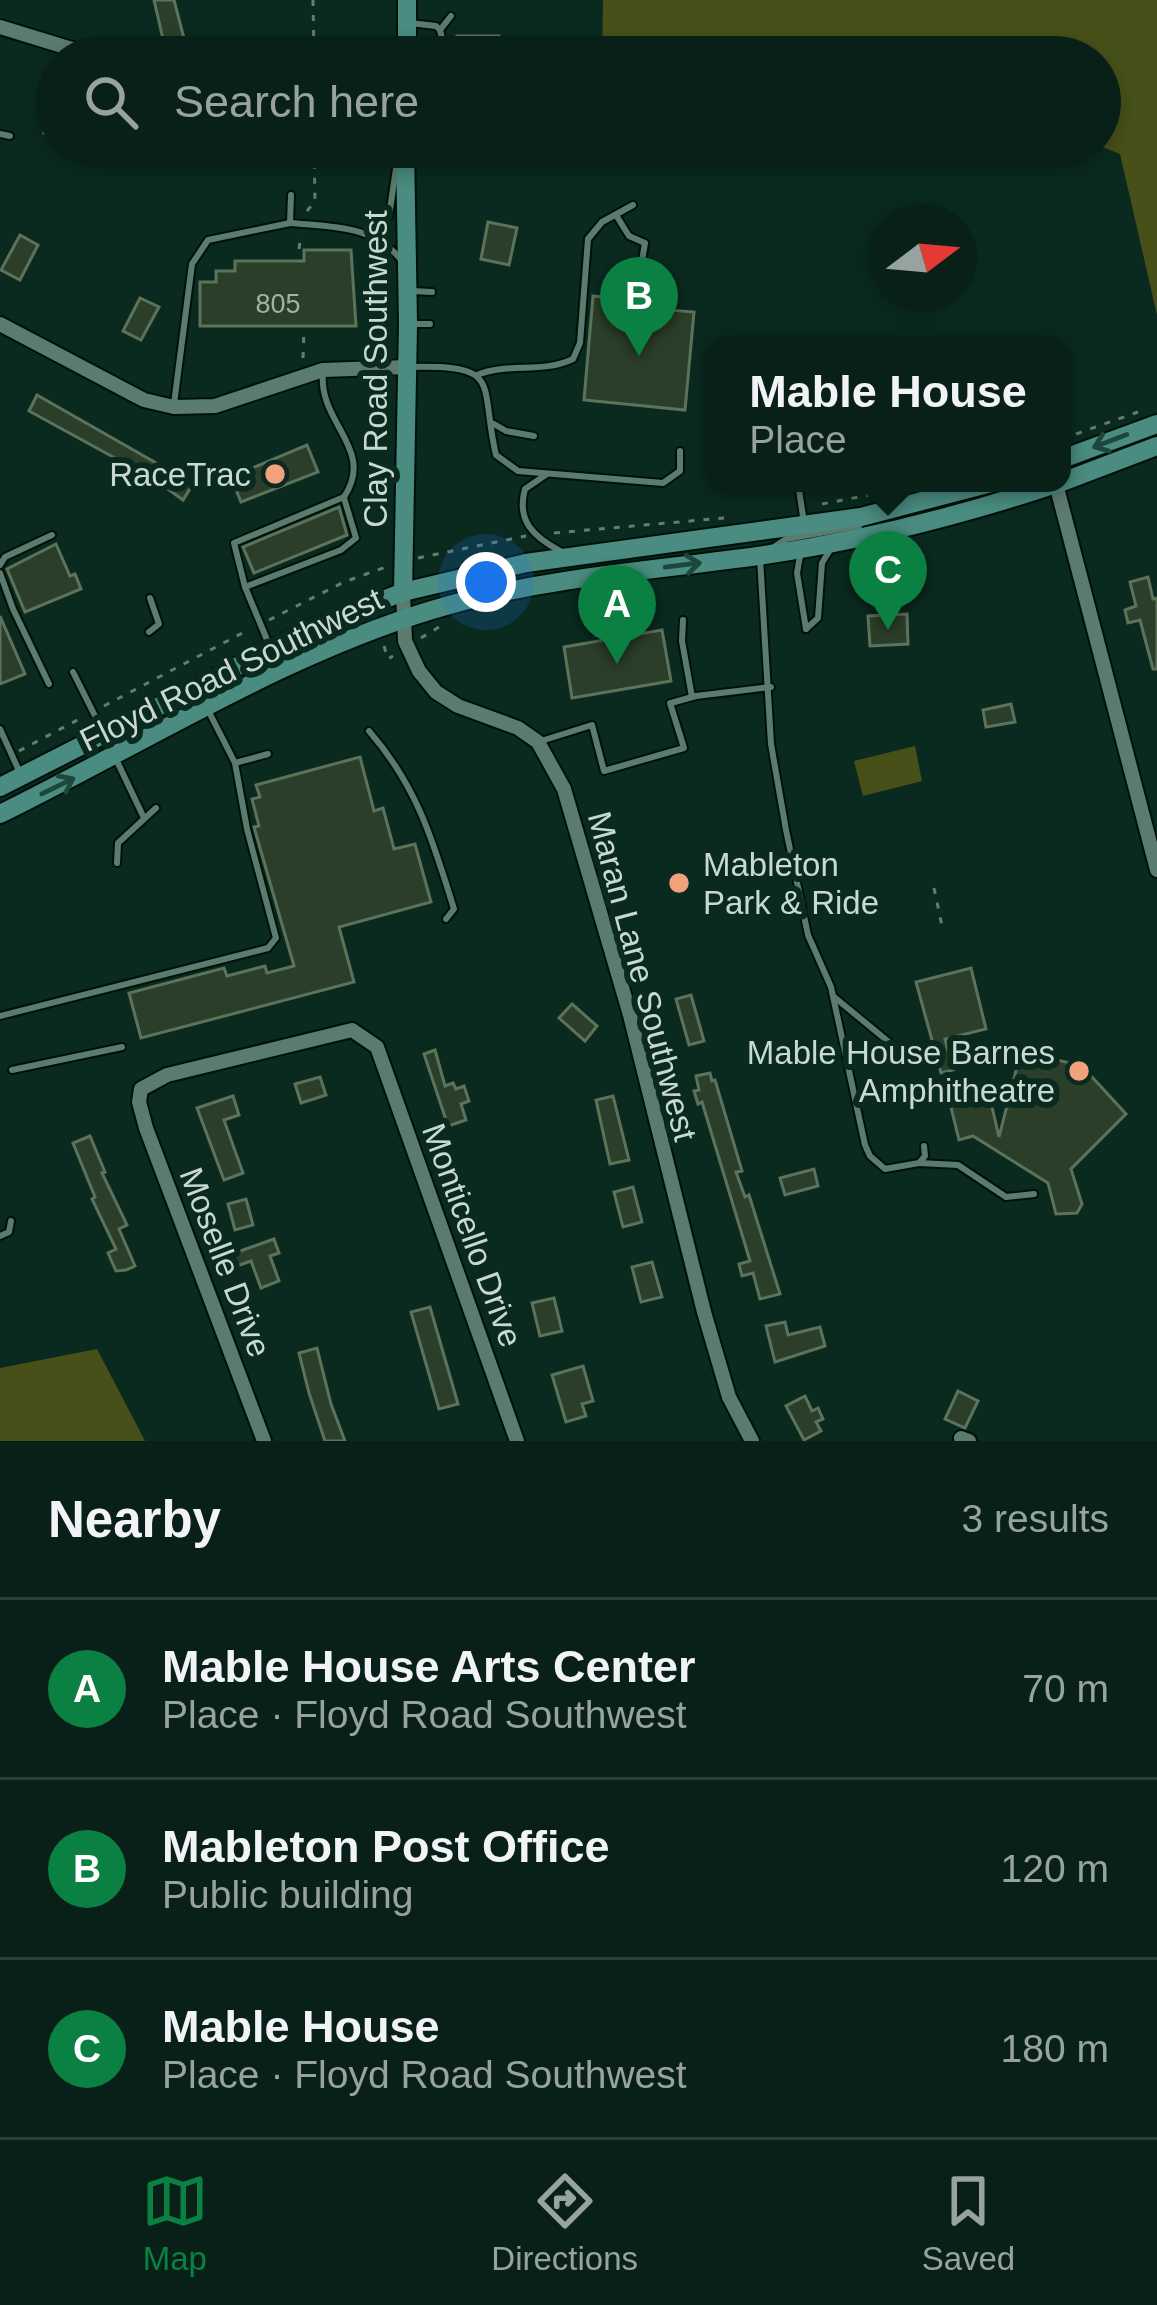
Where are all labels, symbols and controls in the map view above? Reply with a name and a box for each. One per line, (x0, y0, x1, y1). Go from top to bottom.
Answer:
search box (36, 36, 1121, 168)
icon: search (78, 69, 144, 135)
text: Search here (174, 76, 419, 127)
north arrow (869, 204, 977, 312)
street label: Clay Road Southwest (357, 210, 394, 528)
pin: B (600, 257, 678, 356)
house number: 805 (255, 289, 301, 319)
popup (705, 336, 1071, 492)
text: Mable House (749, 366, 1027, 417)
text: Place (749, 418, 847, 461)
one-way arrow (1092, 432, 1129, 454)
place label: RaceTrac (109, 456, 251, 493)
marker: RaceTrac (262, 461, 288, 487)
pin: C (849, 531, 927, 630)
your location (456, 552, 516, 612)
one-way arrow (663, 553, 702, 575)
pin: A (578, 565, 656, 664)
street label: Floyd Road Southwest (74, 580, 389, 759)
one-way arrow (39, 774, 75, 796)
street label: Maran Lane Southwest (581, 807, 704, 1145)
place label: Mableton Park & Ride (703, 846, 879, 921)
marker: Mableton Park & Ride (666, 870, 692, 896)
place label: Mable House Barnes Amphitheatre (747, 1034, 1055, 1109)
marker: Mable House Barnes Amphitheatre (1066, 1058, 1092, 1084)
street label: Monticello Drive (415, 1119, 530, 1352)
street label: Moselle Drive (172, 1162, 279, 1362)
text: Nearby (48, 1491, 221, 1548)
text: 3 results (962, 1497, 1109, 1540)
text: Mable House Arts Center (162, 1641, 695, 1692)
text: A (73, 1667, 101, 1710)
text: 70 m (1022, 1667, 1109, 1710)
text: Place · Floyd Road Southwest (162, 1693, 687, 1736)
text: Mableton Post Office (162, 1821, 610, 1872)
text: B (73, 1847, 101, 1890)
text: 120 m (1001, 1847, 1109, 1890)
text: Public building (162, 1873, 414, 1916)
text: Mable House (162, 2001, 440, 2052)
text: C (73, 2027, 101, 2070)
text: 180 m (1001, 2027, 1109, 2070)
text: Place · Floyd Road Southwest (162, 2053, 687, 2096)
tab: Map (142, 2168, 208, 2278)
tab: Directions (491, 2168, 638, 2278)
tab: Saved (922, 2168, 1015, 2278)

